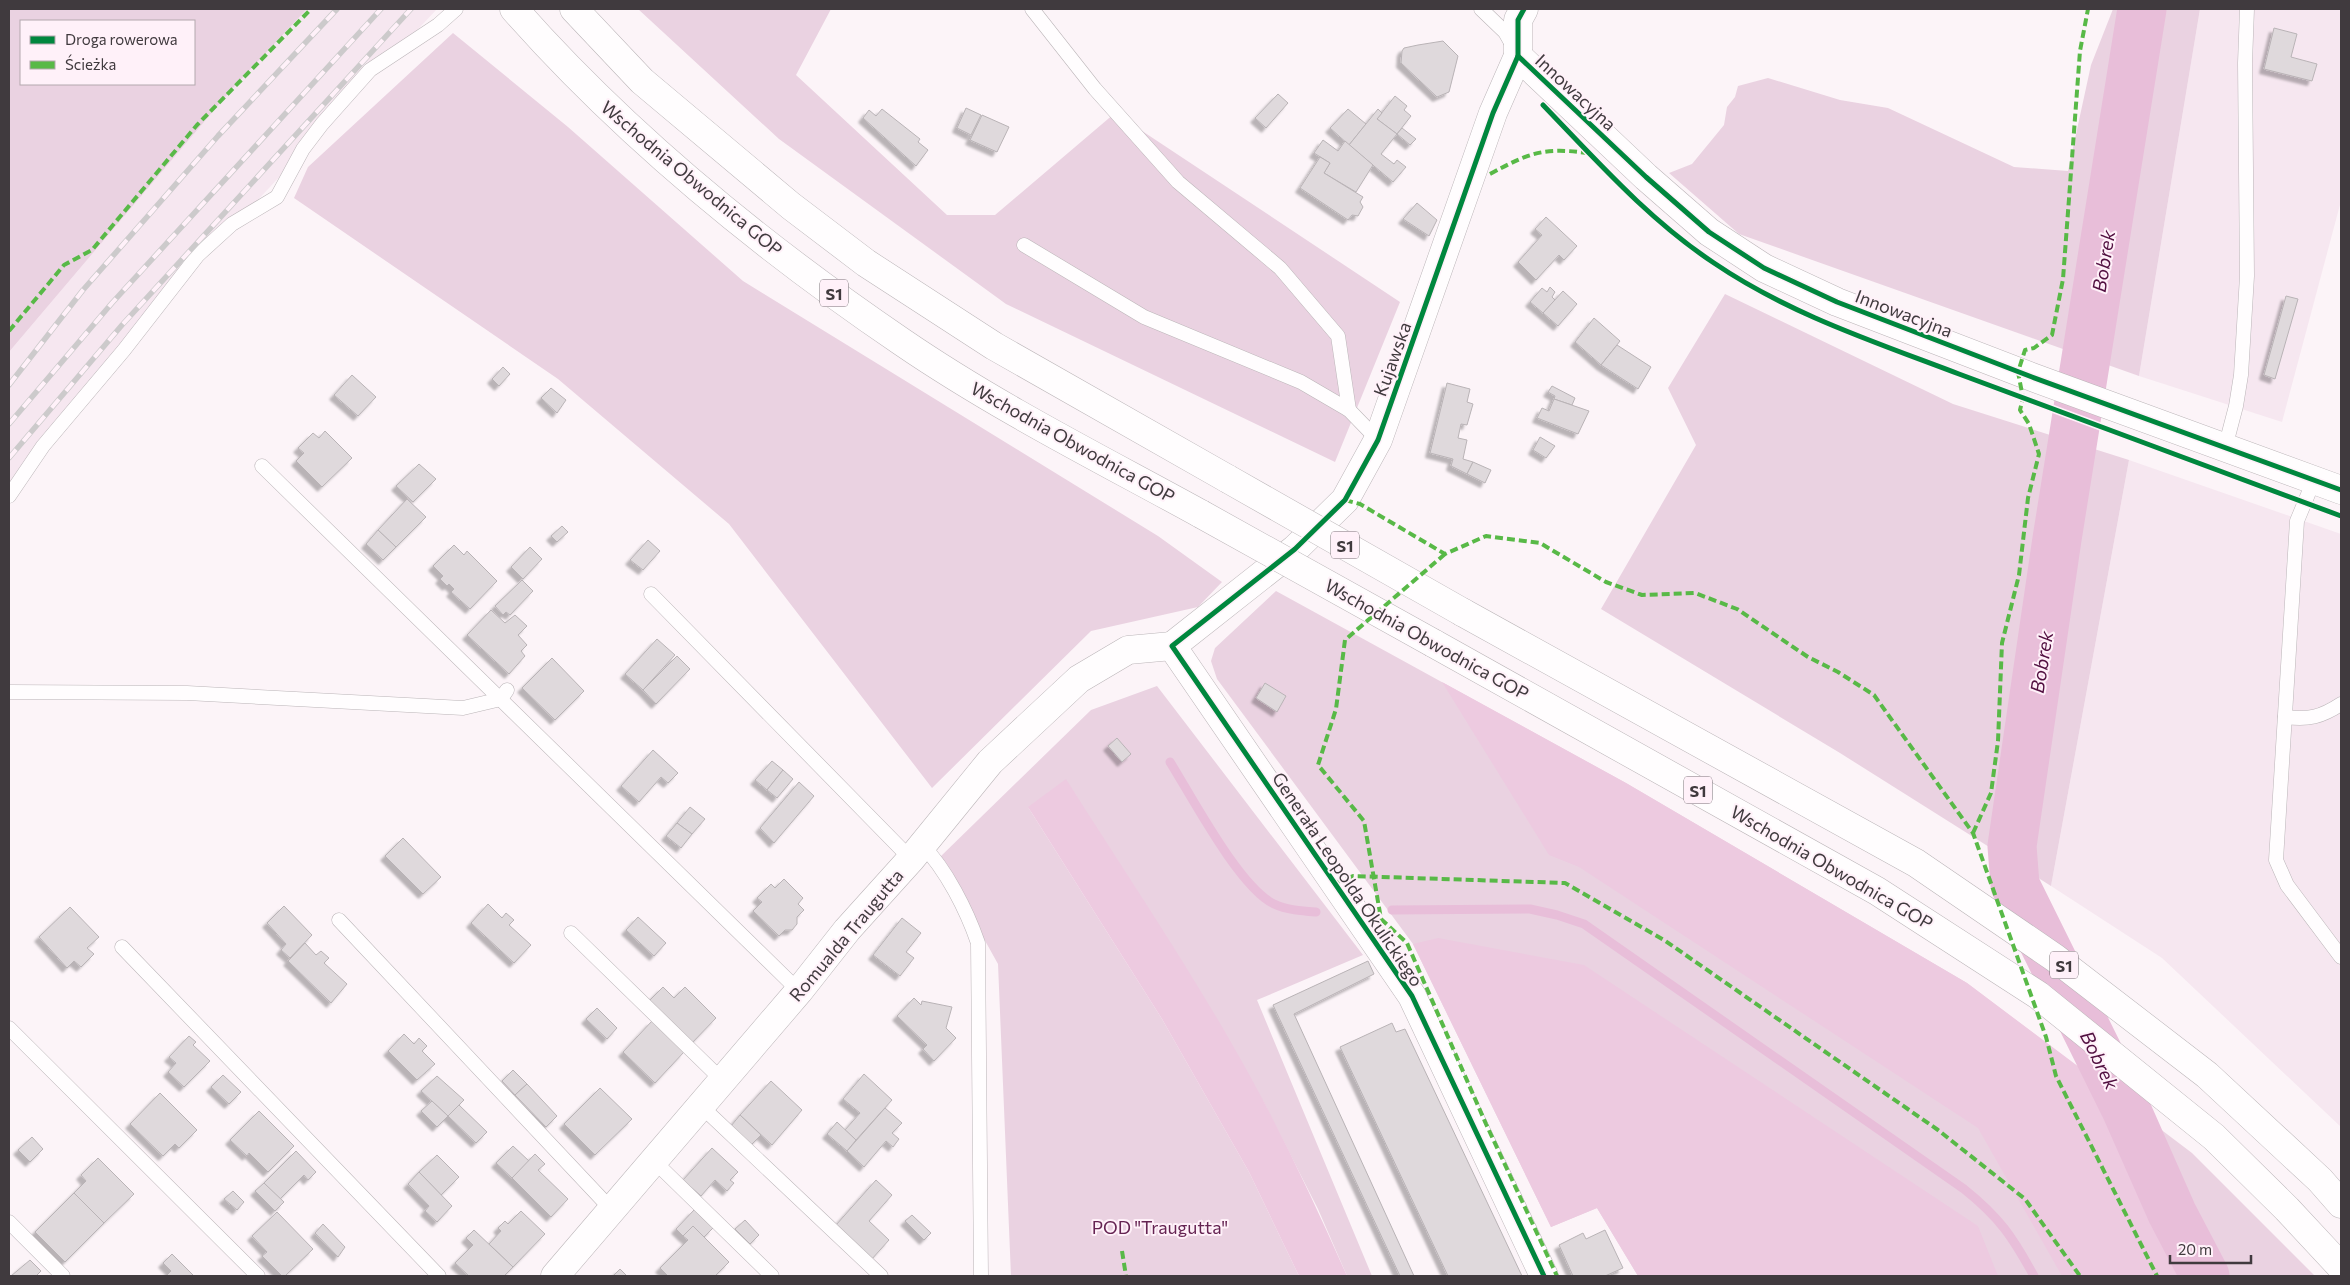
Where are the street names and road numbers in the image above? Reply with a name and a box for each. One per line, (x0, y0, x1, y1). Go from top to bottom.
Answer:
street label: Innowacyjna (1531, 49, 1621, 135)
street label: Wschodnia Obwodnica GOP (597, 96, 787, 260)
road number: S1 (820, 280, 848, 306)
street label: Innowacyjna (1852, 284, 1956, 342)
street label: Kujawska (1368, 319, 1416, 399)
street label: Wschodnia Obwodnica GOP (967, 377, 1179, 507)
road number: S1 (1331, 532, 1359, 558)
street label: Wschodnia Obwodnica GOP (1321, 574, 1533, 704)
street label: Generała Leopolda Okulickiego (1268, 768, 1428, 990)
road number: S1 (1684, 776, 1712, 804)
street label: Wschodnia Obwodnica GOP (1727, 800, 1937, 934)
street label: Romualda Traugutta (784, 864, 908, 1006)
road number: S1 (2050, 952, 2078, 978)

